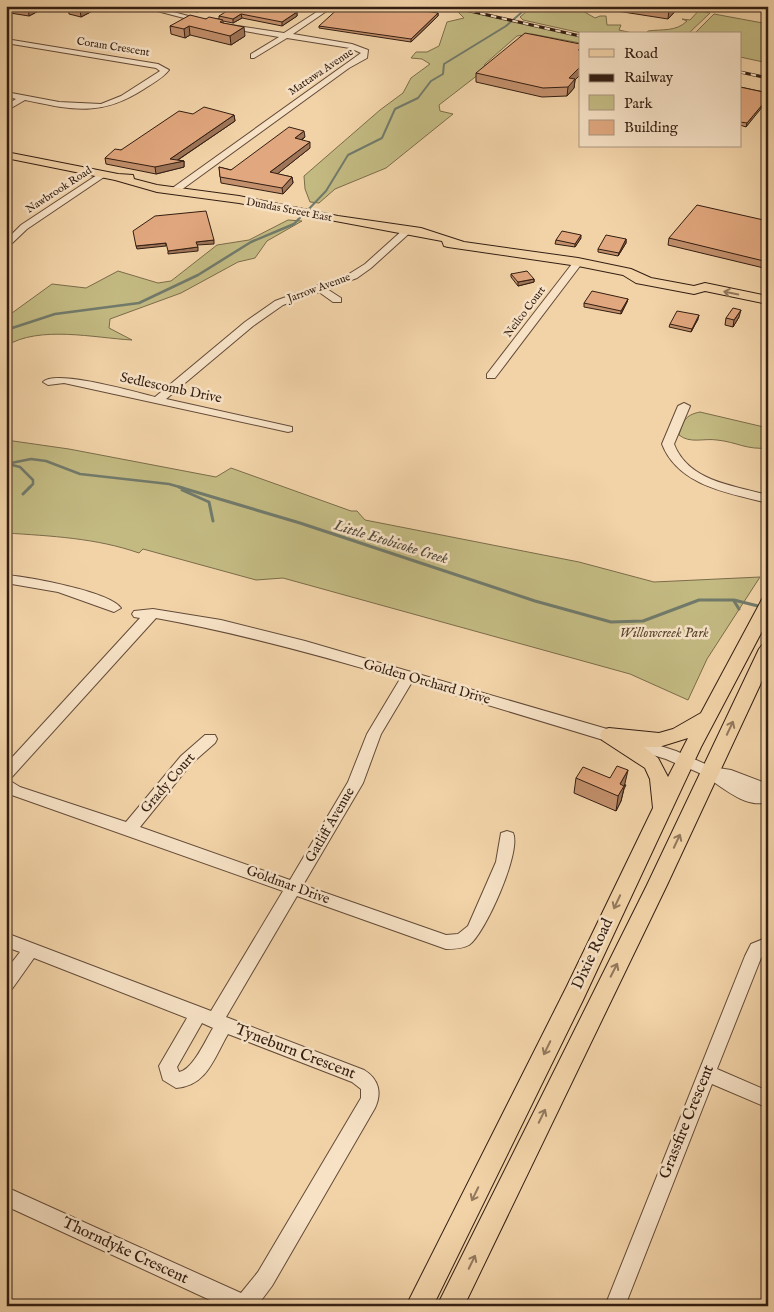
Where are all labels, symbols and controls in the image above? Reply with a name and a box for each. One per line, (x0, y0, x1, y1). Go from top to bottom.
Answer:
legend (579, 32, 742, 148)
street label: Coram Crescent (76, 34, 151, 60)
text: Road (624, 44, 659, 63)
street label: Mattawa Avenue (286, 45, 356, 99)
text: Railway (624, 68, 674, 87)
text: Park (624, 94, 654, 113)
text: Building (624, 118, 679, 137)
street label: Nawbrook Road (23, 163, 95, 217)
street label: Dundas Street East (245, 195, 333, 225)
street label: Jarrow Avenue (284, 270, 352, 307)
street label: Neilco Court (501, 283, 549, 340)
one-way arrow (723, 287, 739, 297)
street label: Sedlescomb Drive (118, 368, 224, 408)
water label: Little Etobicoke Creek (331, 515, 450, 568)
park label: Willowcreek Park (619, 624, 709, 642)
street label: Golden Orchard Drive (361, 655, 493, 709)
one-way arrow (726, 721, 736, 736)
street label: Grady Court (137, 749, 199, 817)
street label: Gatliff Avenue (301, 784, 359, 866)
one-way arrow (673, 834, 682, 849)
street label: Goldmar Drive (244, 862, 333, 909)
one-way arrow (612, 894, 622, 909)
street label: Dixie Road (568, 915, 618, 993)
one-way arrow (610, 963, 619, 978)
street label: Tyneburn Crescent (232, 1020, 359, 1084)
one-way arrow (542, 1041, 552, 1056)
street label: Grassfire Crescent (655, 1062, 719, 1182)
one-way arrow (538, 1109, 548, 1124)
one-way arrow (470, 1186, 479, 1201)
street label: Thorndyke Crescent (59, 1213, 192, 1289)
one-way arrow (467, 1255, 477, 1270)

